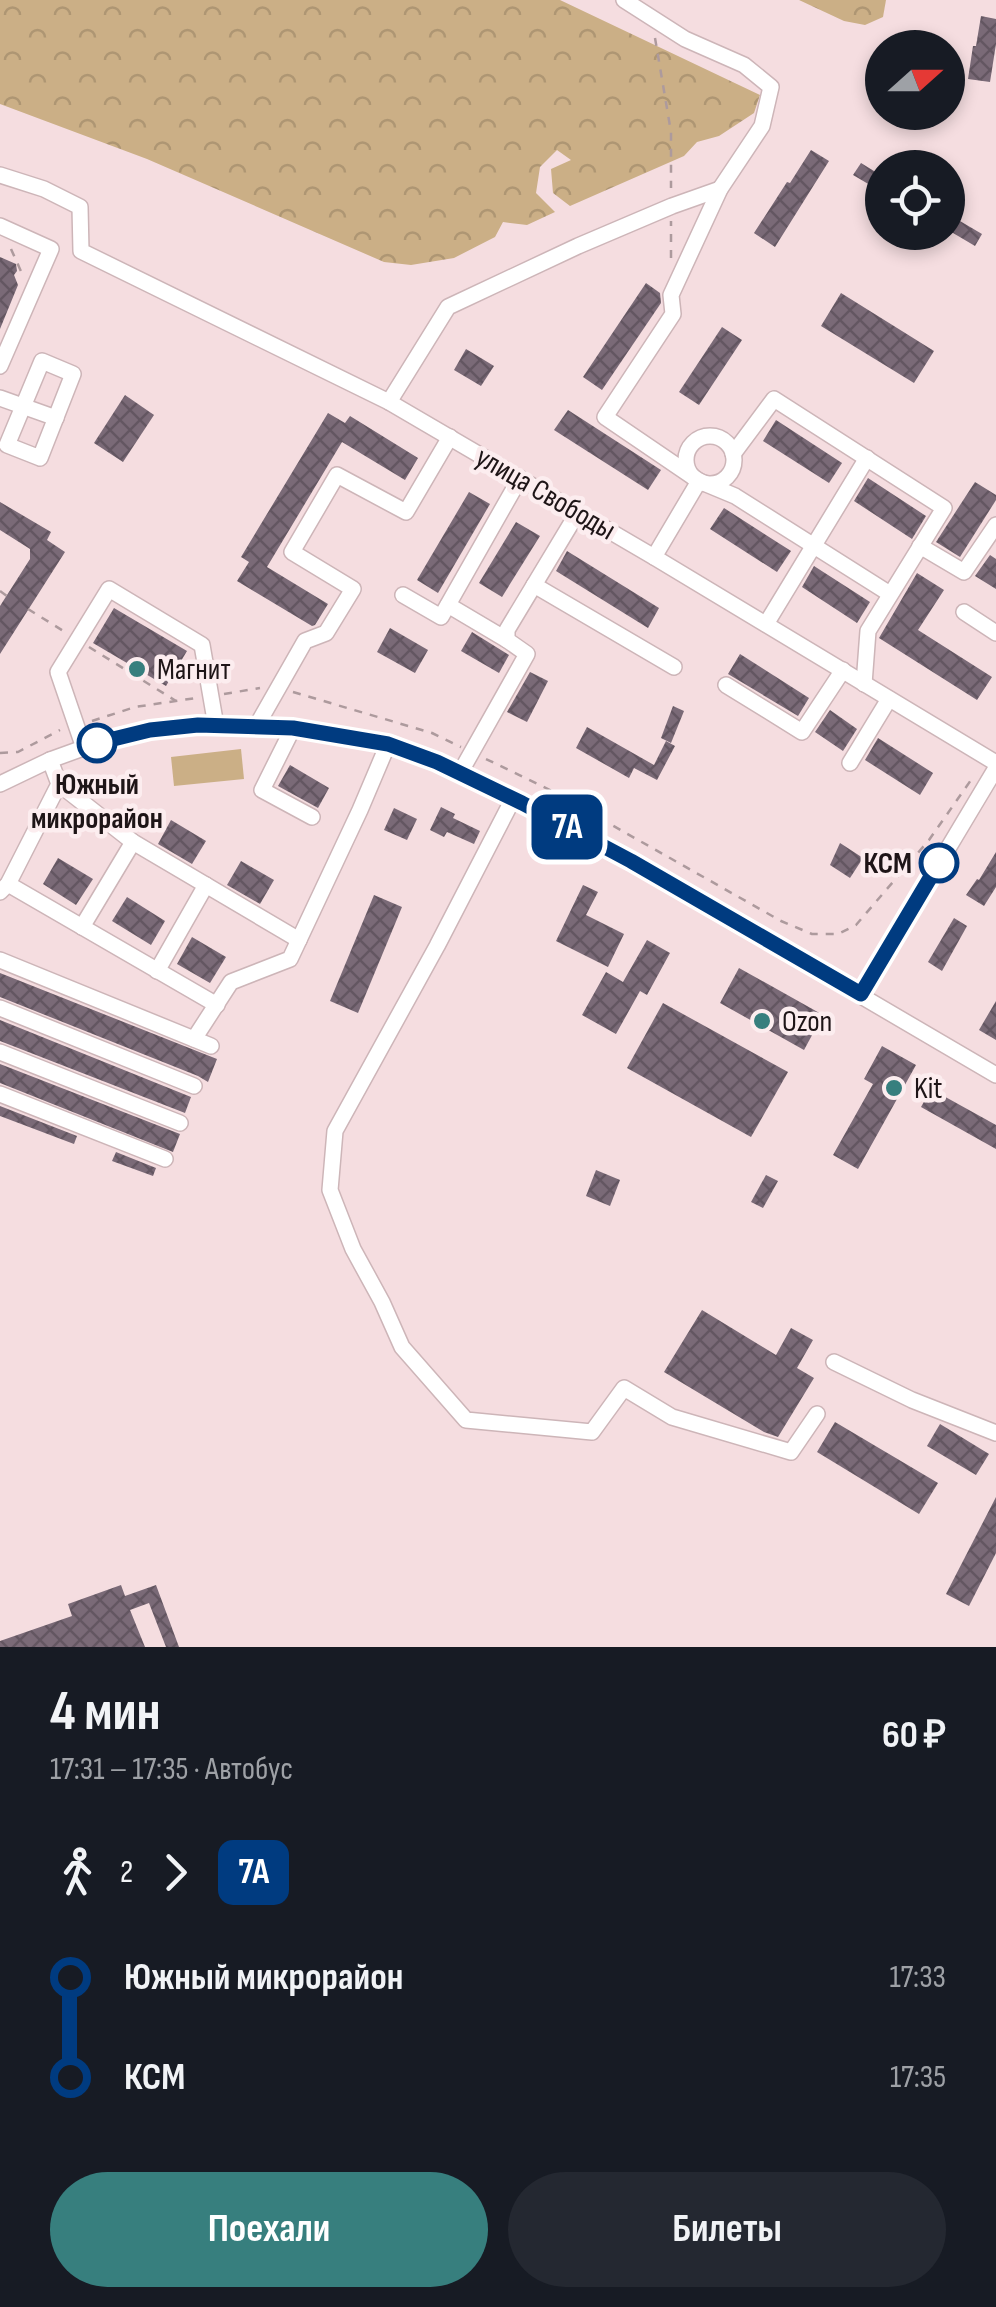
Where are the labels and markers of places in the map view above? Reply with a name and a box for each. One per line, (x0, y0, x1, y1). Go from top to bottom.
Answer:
place label: Магнит (157, 652, 231, 688)
marker: Магнит (126, 658, 148, 680)
marker: Южный микрорайон (78, 724, 116, 762)
place label: Южный микрорайон (31, 767, 163, 837)
marker: КСМ (920, 844, 958, 882)
place label: КСМ (864, 846, 912, 882)
place label: Ozon (782, 1004, 832, 1040)
marker: Ozon (751, 1010, 773, 1032)
place label: Kit (914, 1071, 942, 1107)
marker: Kit (883, 1077, 905, 1099)

